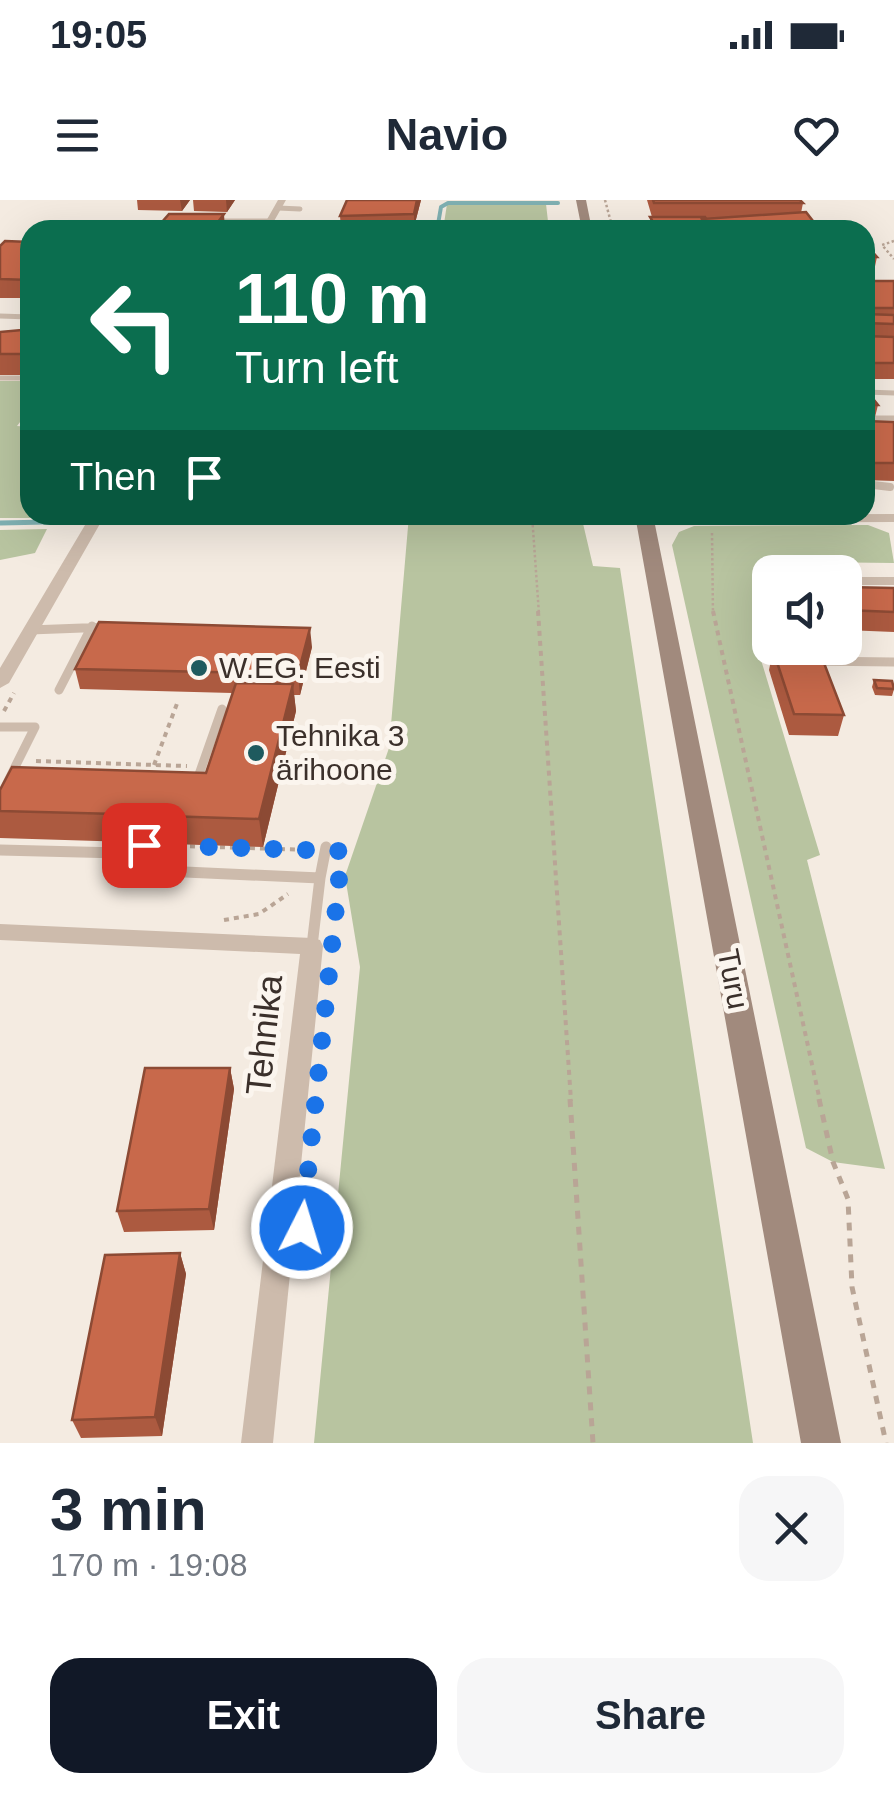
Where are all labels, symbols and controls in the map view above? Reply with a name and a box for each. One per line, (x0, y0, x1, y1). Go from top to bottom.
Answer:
text: 19:05 (50, 14, 147, 56)
icon: menu (50, 108, 105, 163)
icon: heart (789, 108, 844, 163)
text: Navio (386, 109, 508, 160)
icon: left (70, 260, 200, 390)
text: 110 m (235, 260, 430, 338)
text: Turn left (235, 342, 398, 393)
icon: arrive (177, 450, 232, 505)
text: Then (70, 456, 157, 498)
map controls (752, 555, 862, 665)
button: sound (752, 555, 862, 665)
place label: W.EG. Eesti (219, 651, 381, 684)
marker: W.EG. Eesti (188, 657, 210, 679)
place label: Tehnika 3 ärihoone (276, 719, 404, 786)
marker: Tehnika 3 ärihoone (245, 742, 267, 764)
pin (102, 803, 187, 888)
icon: arrive (117, 818, 172, 873)
street label: Turu (712, 946, 755, 1012)
street label: Tehnika (238, 972, 289, 1097)
position arrow (250, 1176, 354, 1280)
text: 3 min (50, 1476, 207, 1543)
button: close (739, 1476, 844, 1581)
text: 170 m · 19:08 (50, 1547, 247, 1583)
button: Exit (50, 1658, 437, 1773)
button: Share (457, 1658, 844, 1773)

